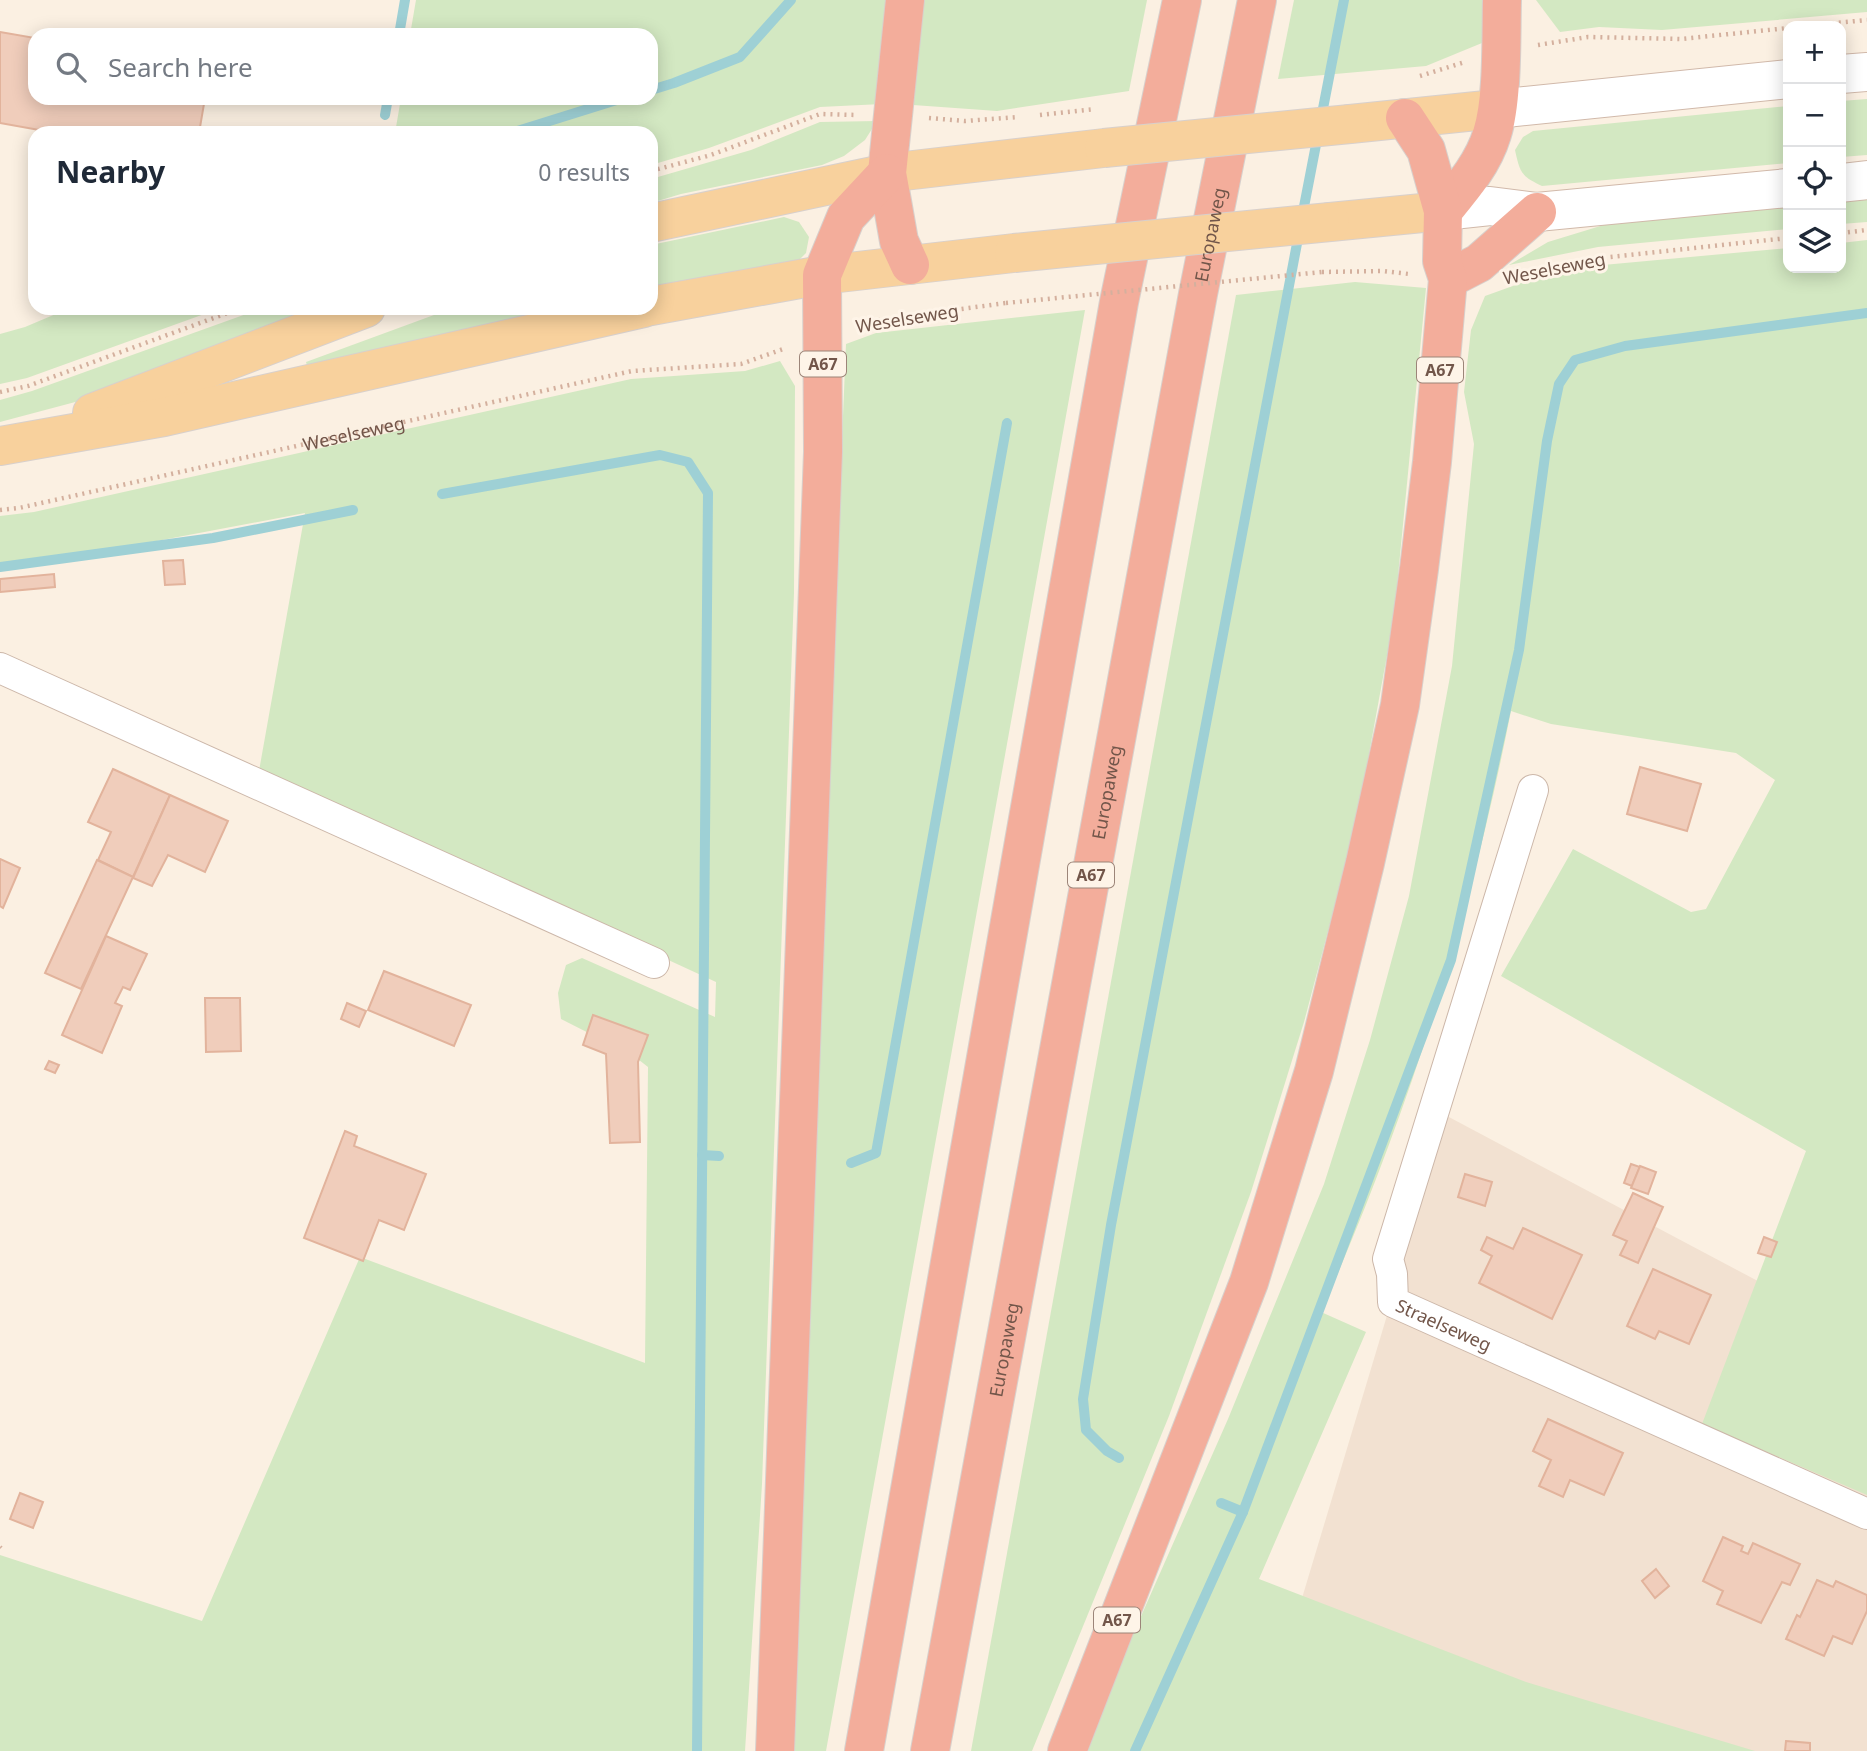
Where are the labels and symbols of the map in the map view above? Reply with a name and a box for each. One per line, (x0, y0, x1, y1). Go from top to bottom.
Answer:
street label: Europaweg (1189, 185, 1231, 284)
street label: Weselseweg (1501, 246, 1607, 290)
street label: Weselseweg (854, 298, 960, 338)
road number: A67 (800, 352, 846, 376)
road number: A67 (1417, 358, 1463, 382)
street label: Weselseweg (300, 410, 407, 456)
street label: Europaweg (1086, 743, 1127, 841)
road number: A67 (1068, 862, 1114, 888)
street label: Straelseweg (1392, 1293, 1495, 1357)
street label: Europaweg (983, 1301, 1024, 1399)
road number: A67 (1094, 1608, 1140, 1632)

